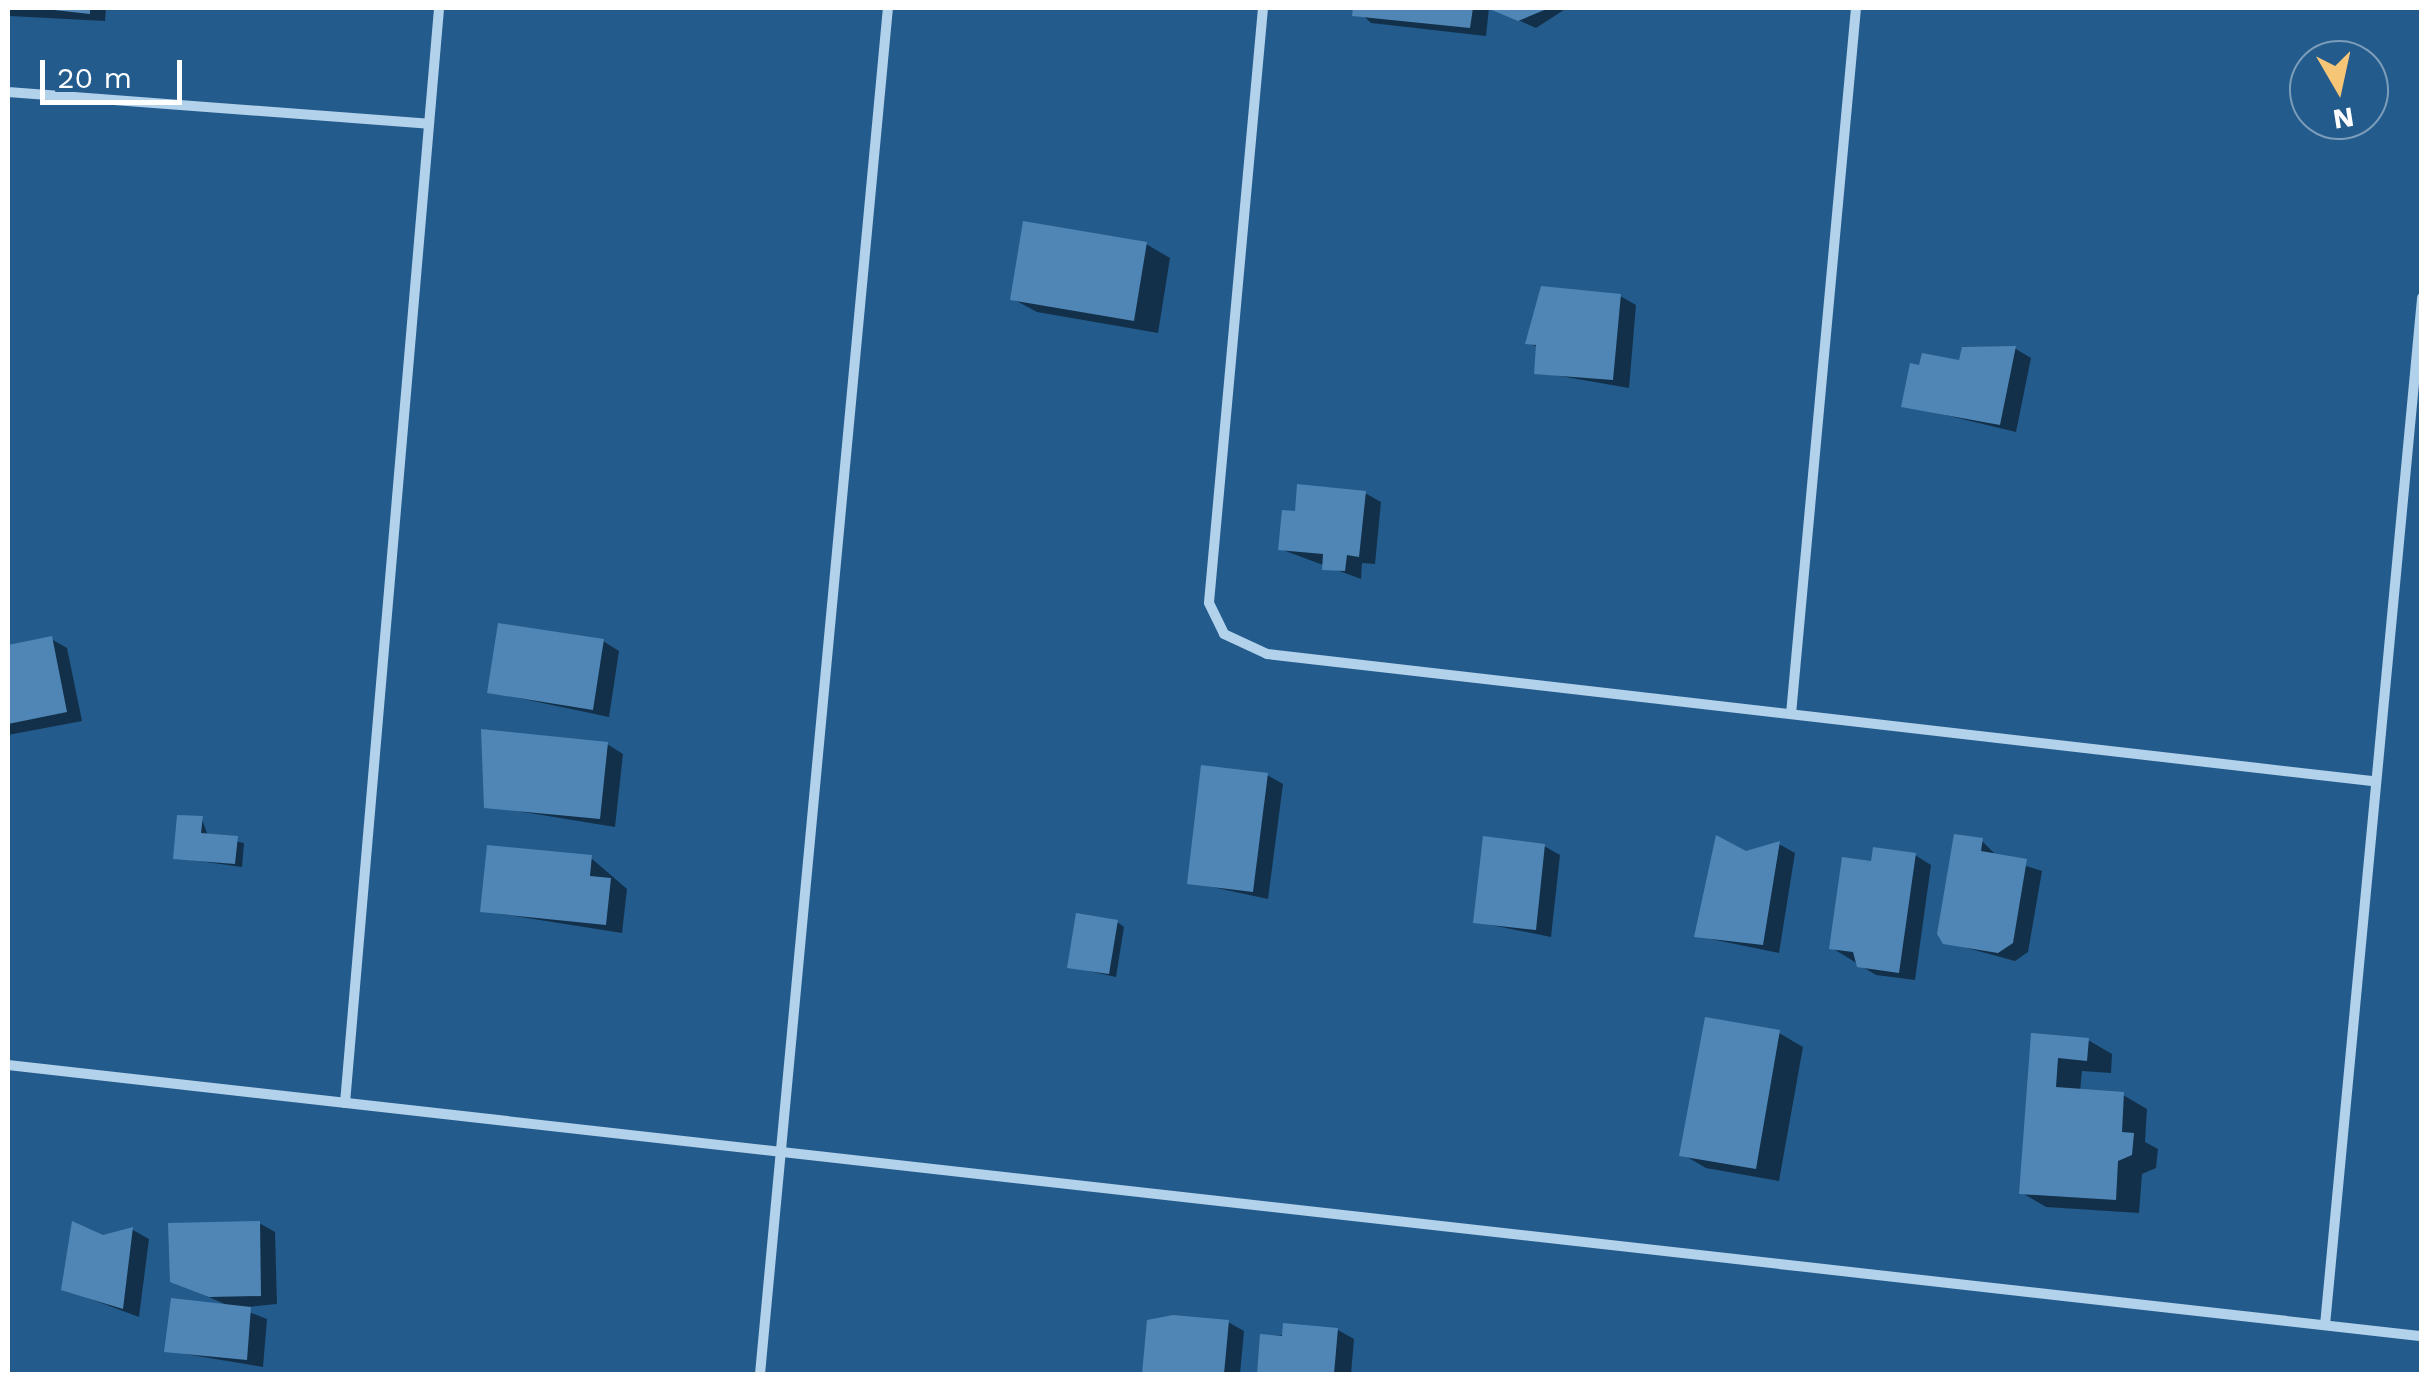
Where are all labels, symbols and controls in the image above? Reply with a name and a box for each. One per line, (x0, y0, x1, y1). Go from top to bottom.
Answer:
scale bar (45, 40, 188, 102)
north arrow (2289, 40, 2389, 140)
text: 20 m (57, 60, 132, 95)
text: N (2331, 100, 2356, 136)

